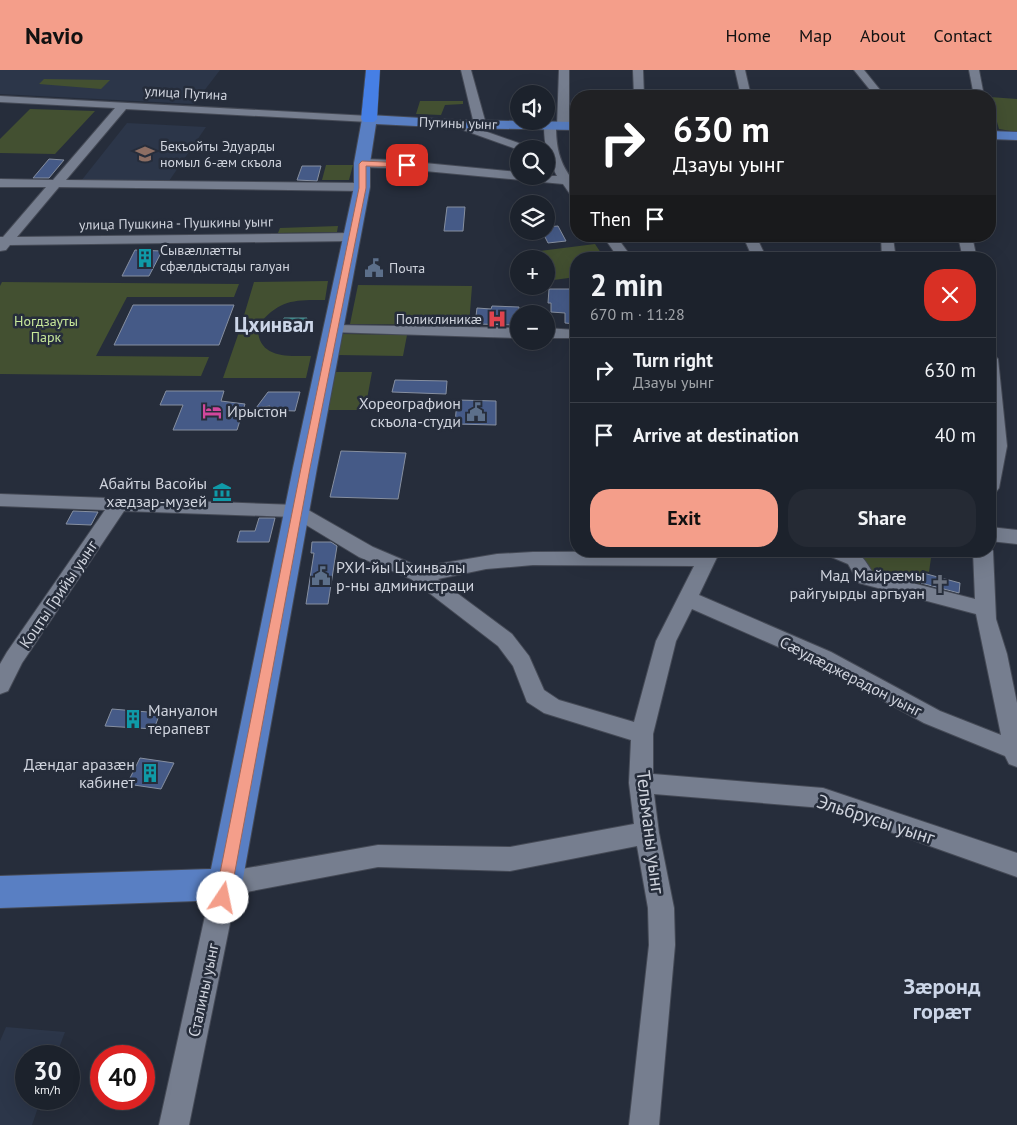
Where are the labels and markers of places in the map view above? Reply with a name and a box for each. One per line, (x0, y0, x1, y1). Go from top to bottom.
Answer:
place label: Бекъойты Эдуарды номыл 6-æм скъола (160, 137, 282, 171)
school or university icon: Бекъойты Эдуарды номыл 6-æм скъола (134, 143, 156, 165)
pin (386, 144, 428, 186)
place label: Сывæллæтты сфæлдыстады галуан (160, 241, 290, 275)
building icon: Сывæллæтты сфæлдыстады галуан (134, 247, 156, 269)
public building icon: Почта (363, 257, 385, 279)
place label: Почта (389, 259, 425, 277)
hospital icon: Поликлиникæ (486, 308, 508, 330)
place label: Поликлиникæ (396, 310, 482, 328)
place label: Хореографион скъола-студи (359, 393, 461, 431)
hotel icon: Ирыстон (201, 400, 223, 422)
place label: Ирыстон (227, 401, 287, 421)
public building icon: Хореографион скъола-студи (465, 401, 487, 423)
place label: Абайты Васойы хæдзар-музей (99, 473, 207, 511)
museum icon: Абайты Васойы хæдзар-музей (211, 481, 233, 503)
place label: РХИ-йы Цхинвалы р-ны администраци (336, 557, 474, 595)
public building icon: РХИ-йы Цхинвалы р-ны администраци (310, 565, 332, 587)
place label: Мад Майрæмы райгуырды аргъуан (789, 565, 925, 603)
church icon: Мад Майрæмы райгуырды аргъуан (929, 573, 951, 595)
place label: Мануалон терапевт (148, 700, 218, 738)
building icon: Мануалон терапевт (122, 708, 144, 730)
place label: Дæндаг аразæн кабинет (24, 754, 136, 792)
building icon: Дæндаг аразæн кабинет (139, 762, 161, 784)

